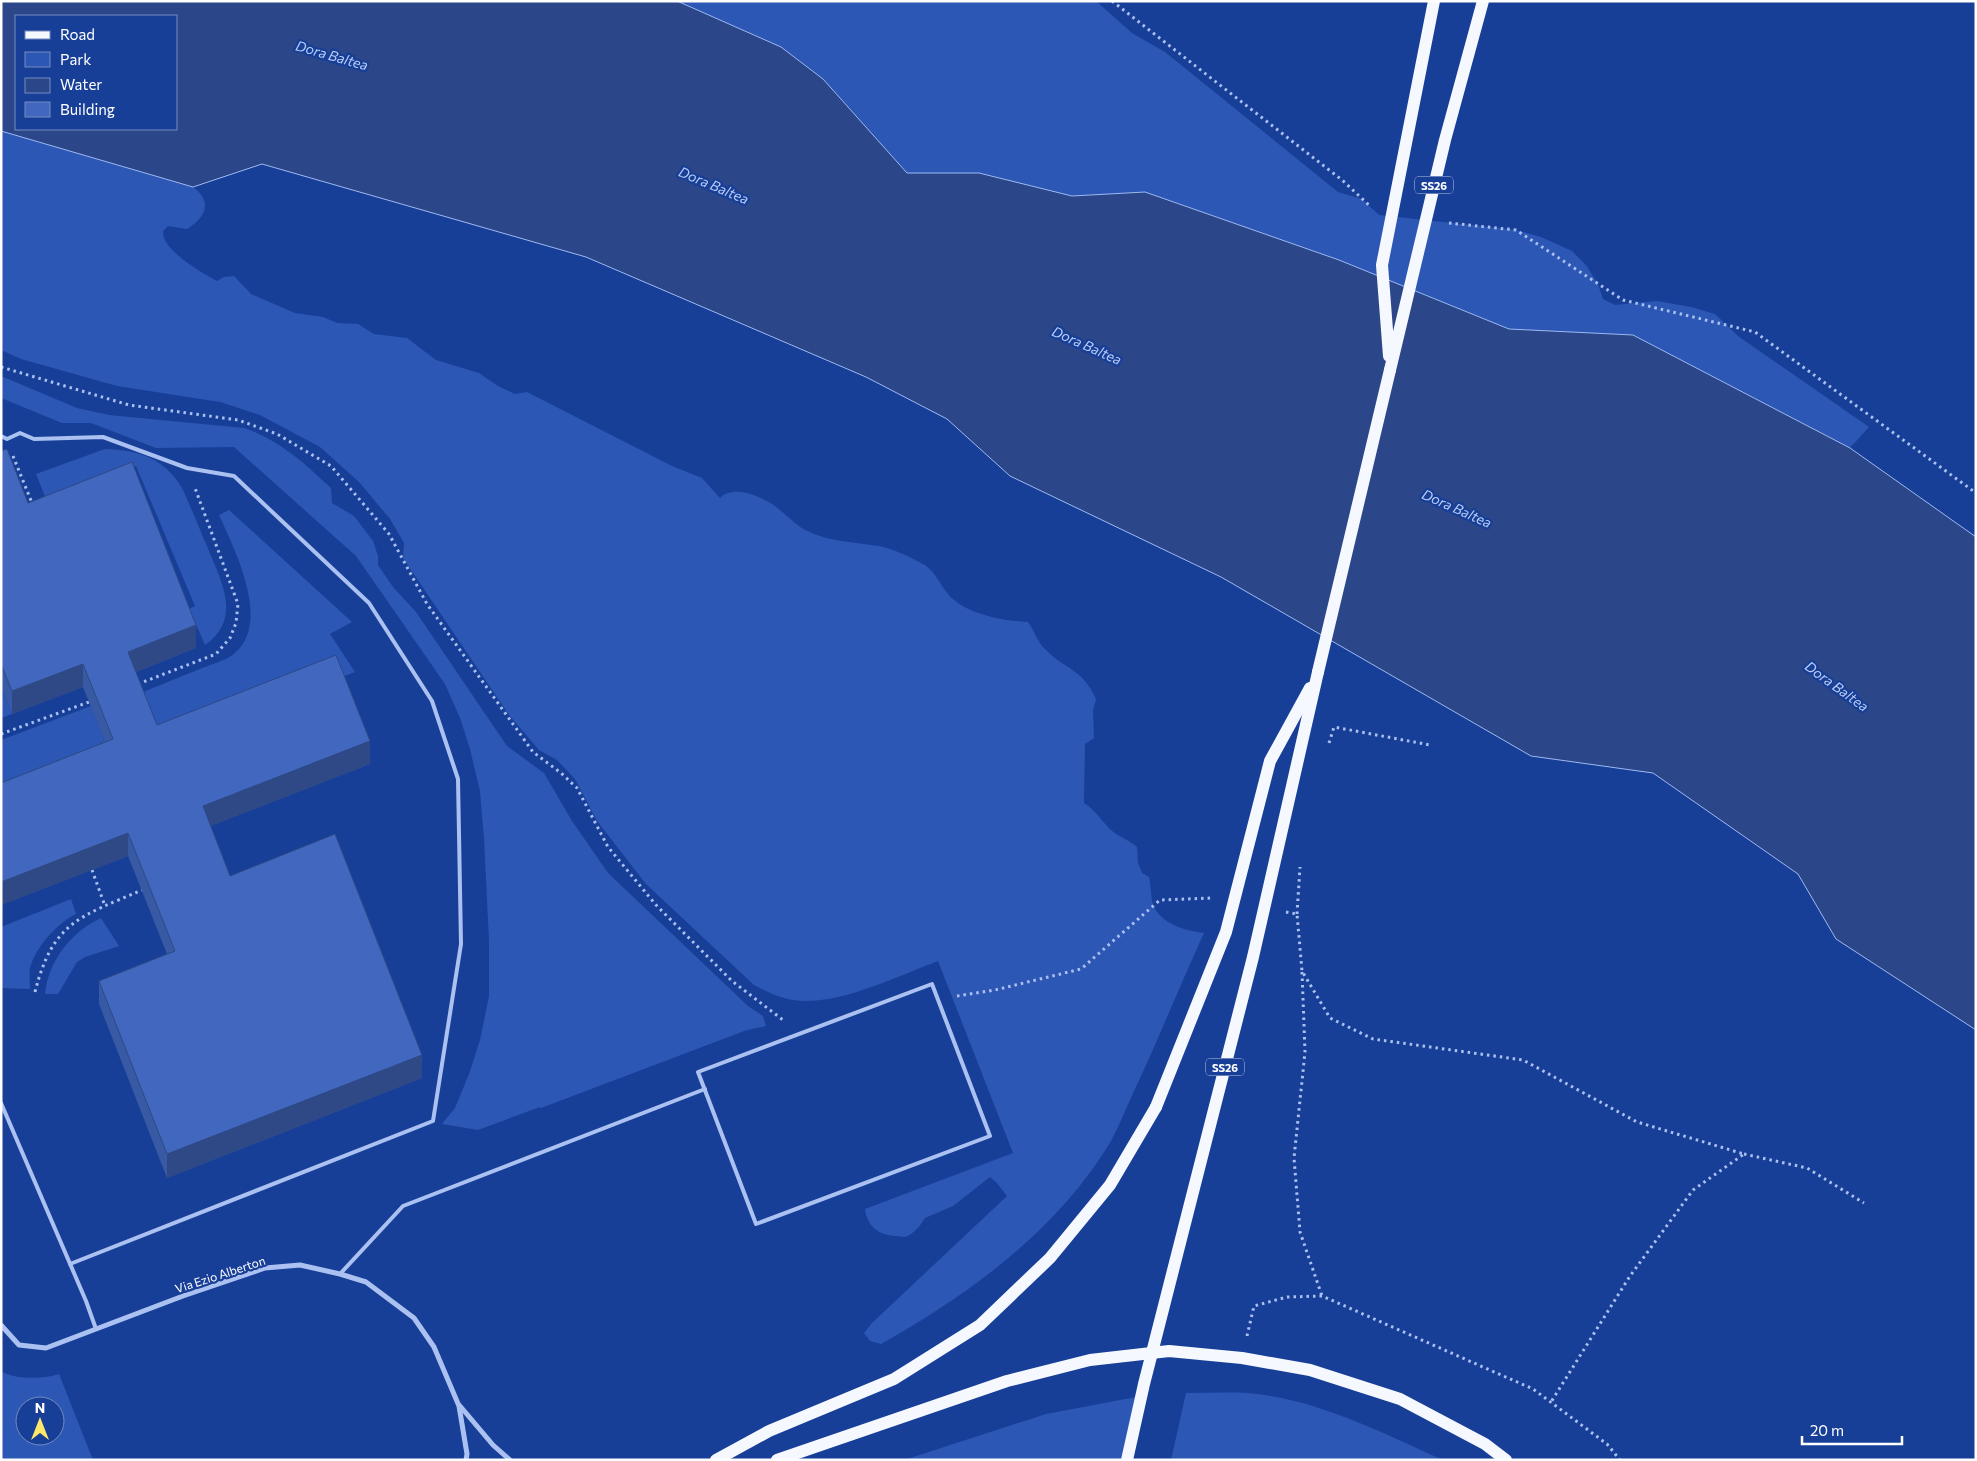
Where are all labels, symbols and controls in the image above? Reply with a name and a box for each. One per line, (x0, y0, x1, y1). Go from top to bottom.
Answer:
legend (15, 15, 178, 130)
text: Road (60, 25, 95, 43)
water label: Dora Baltea (294, 37, 370, 73)
text: Park (60, 50, 91, 68)
text: Water (60, 75, 102, 93)
text: Building (60, 100, 115, 118)
water label: Dora Baltea (676, 163, 752, 207)
road number: SS26 (1415, 176, 1453, 194)
water label: Dora Baltea (1050, 322, 1124, 368)
water label: Dora Baltea (1420, 485, 1494, 531)
water label: Dora Baltea (1802, 657, 1872, 715)
road number: SS26 (1206, 1058, 1244, 1076)
street label: Via Ezio Alberton (173, 1253, 267, 1295)
north arrow (15, 1396, 65, 1446)
text: N (35, 1399, 45, 1416)
scale bar (1802, 1414, 1902, 1446)
text: 20 m (1810, 1421, 1844, 1439)

